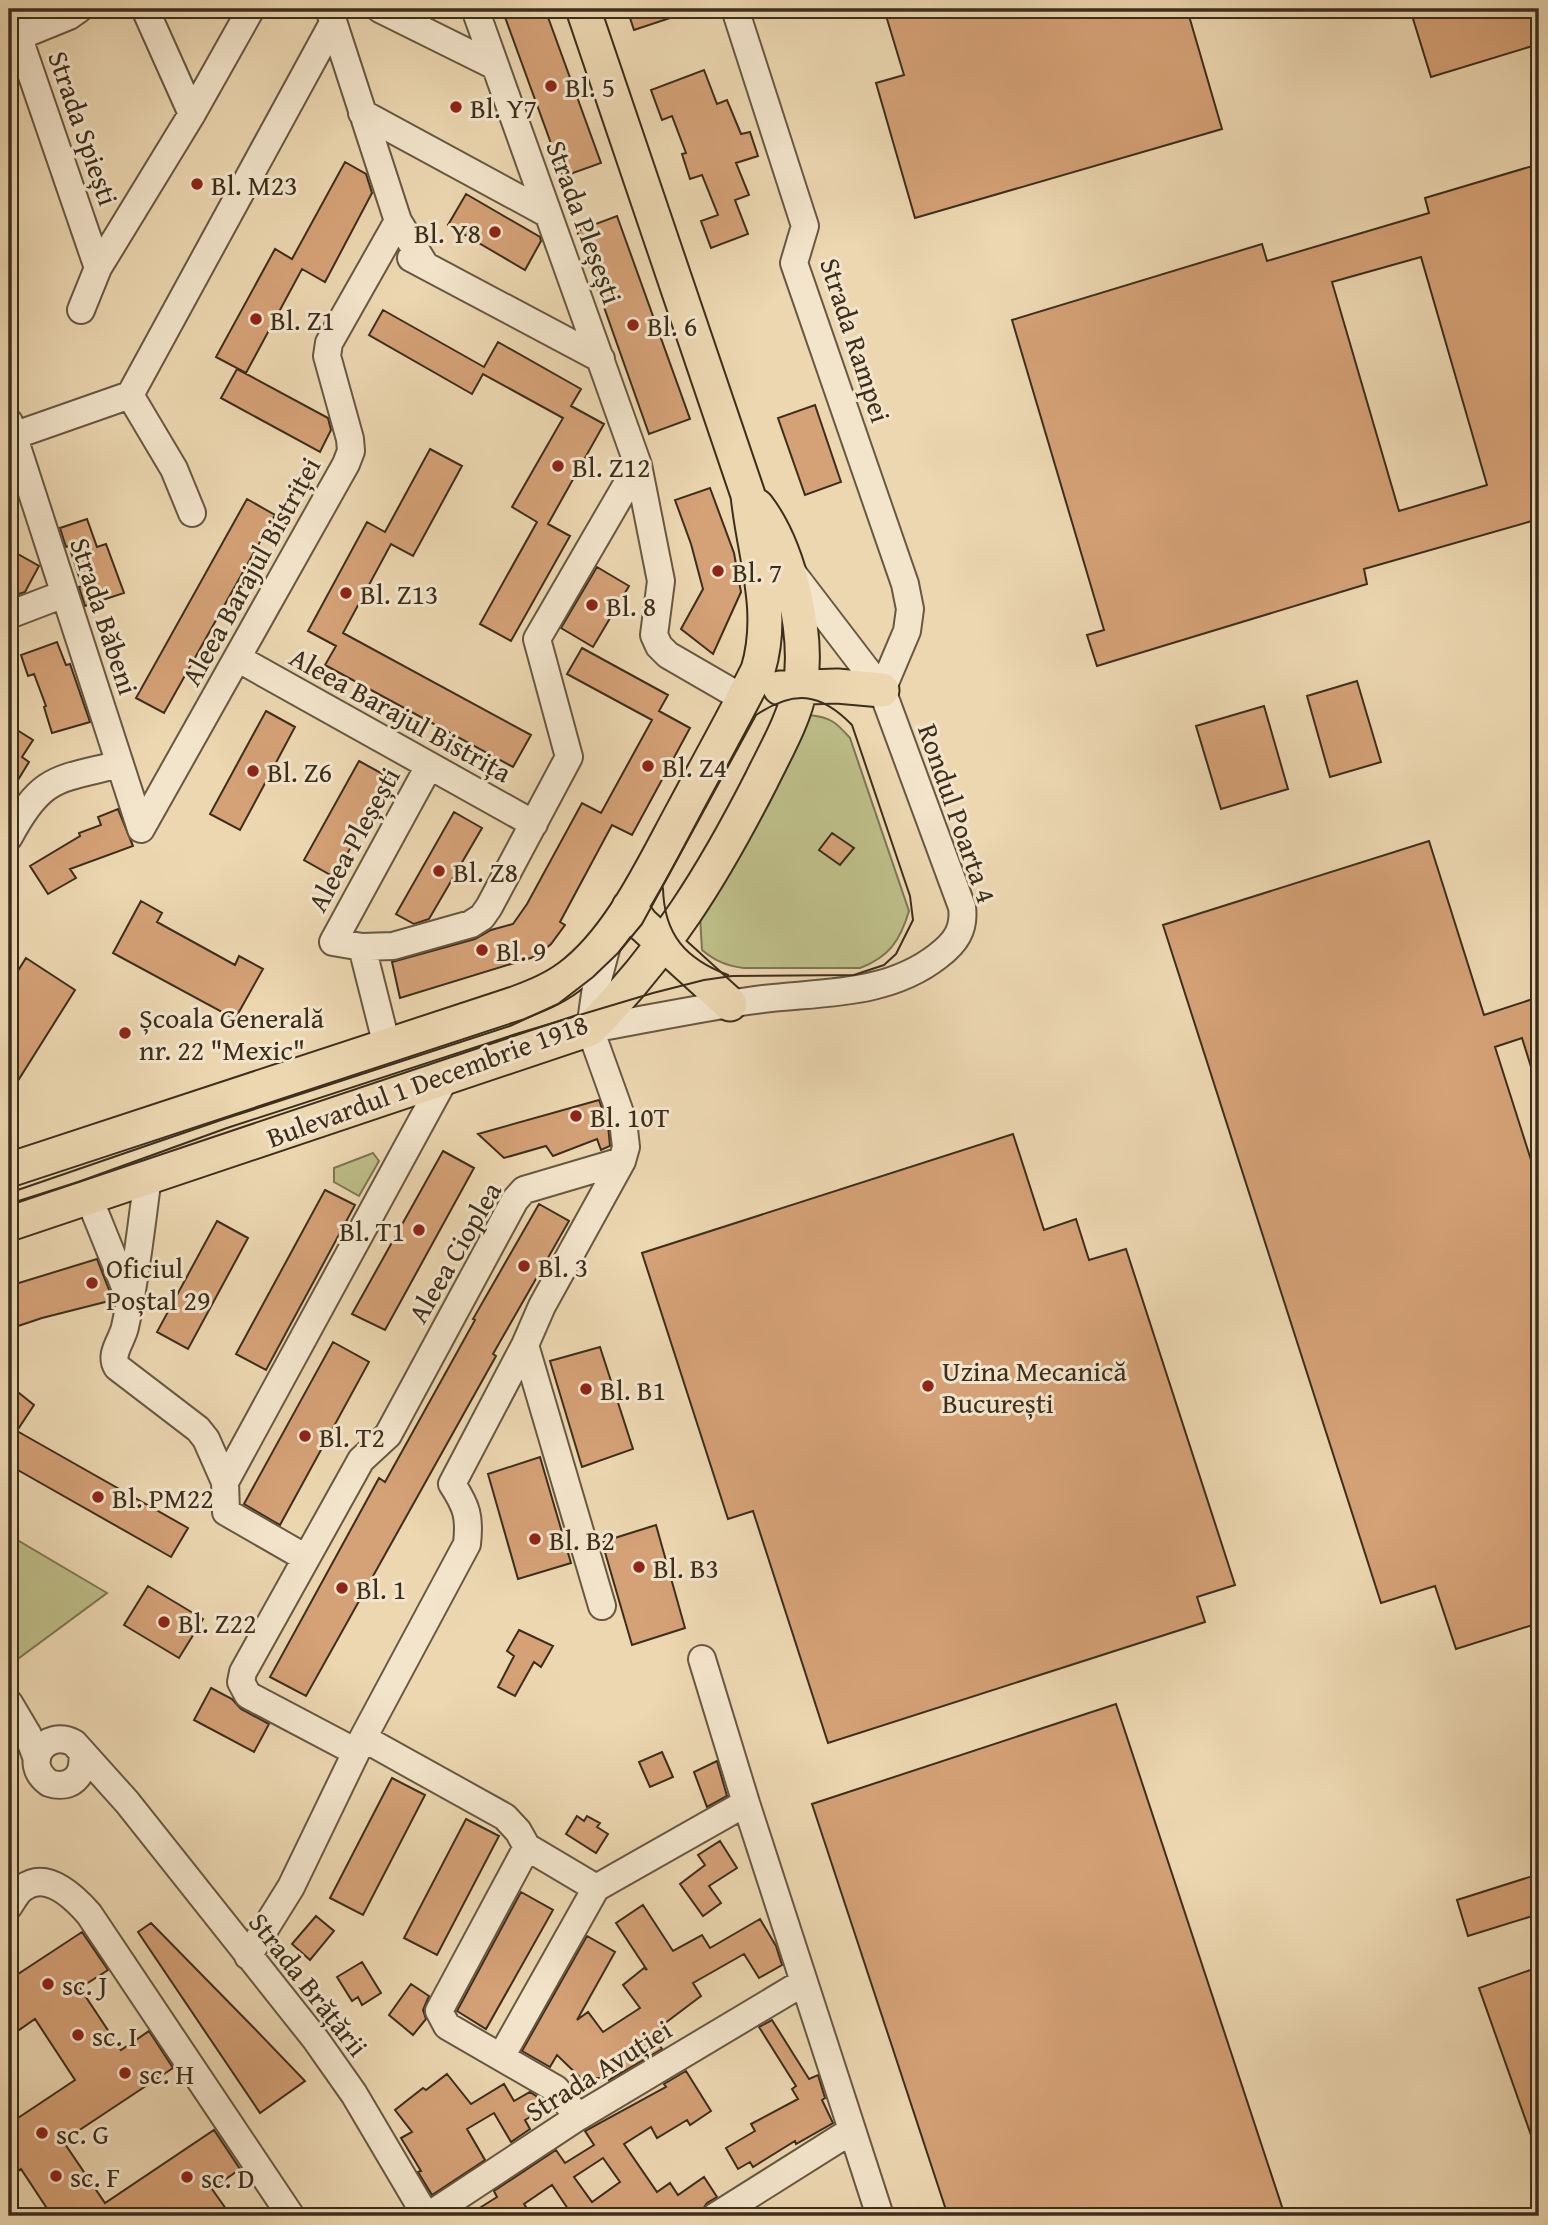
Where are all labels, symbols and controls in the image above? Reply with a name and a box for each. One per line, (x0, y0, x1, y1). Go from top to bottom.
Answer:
street label: Strada Spiești (38, 45, 130, 211)
place label: Bl. 5 (565, 66, 615, 107)
marker: Bl. 5 (543, 78, 559, 94)
place label: Bl. Y7 (470, 87, 537, 128)
marker: Bl. Y7 (448, 99, 464, 115)
street label: Strada Pleșești (536, 134, 634, 310)
place label: Bl. M23 (211, 164, 298, 205)
marker: Bl. M23 (189, 176, 205, 192)
place label: Bl. Y8 (414, 212, 481, 253)
marker: Bl. Y8 (487, 224, 503, 240)
street label: Strada Rampei (810, 252, 902, 428)
place label: Bl. Z1 (270, 299, 335, 340)
place label: Bl. 6 (647, 305, 697, 346)
marker: Bl. Z1 (248, 311, 264, 327)
marker: Bl. 6 (625, 317, 641, 333)
place label: Bl. Z12 (572, 446, 651, 487)
street label: Aleea Barajul Bistriței (170, 449, 330, 693)
marker: Bl. Z12 (550, 458, 566, 474)
street label: Strada Băbeni (60, 532, 150, 700)
place label: Bl. 7 (732, 551, 782, 592)
marker: Bl. 7 (710, 563, 726, 579)
place label: Bl. Z13 (360, 573, 439, 614)
marker: Bl. Z13 (338, 585, 354, 601)
place label: Bl. 8 (606, 585, 656, 626)
marker: Bl. 8 (584, 597, 600, 613)
street label: Aleea Barajul Bistrița (283, 636, 520, 792)
street label: Rondul Poarta 4 (908, 718, 1008, 908)
place label: Bl. Z4 (662, 746, 727, 787)
place label: Bl. Z6 (267, 751, 332, 792)
marker: Bl. Z4 (640, 758, 656, 774)
street label: Aleea Pleșești (296, 759, 410, 919)
marker: Bl. Z6 (245, 763, 261, 779)
place label: Bl. Z8 (453, 851, 518, 892)
marker: Bl. Z8 (431, 863, 447, 879)
place label: Bl. 9 (496, 930, 546, 971)
marker: Bl. 9 (474, 942, 490, 958)
place label: Școala Generală nr. 22 "Mexic" (139, 997, 325, 1070)
street label: Bulevardul 1 Decembrie 1918 (261, 1003, 593, 1157)
marker: Școala Generală nr. 22 "Mexic" (117, 1025, 133, 1041)
place label: Bl. 10T (590, 1096, 670, 1137)
marker: Bl. 10T (568, 1108, 584, 1124)
street label: Aleea Cioplea (397, 1173, 511, 1330)
place label: Bl. T1 (339, 1210, 405, 1251)
marker: Bl. T1 (411, 1222, 427, 1238)
place label: Bl. 3 (538, 1246, 588, 1287)
place label: Oficiul Poștal 29 (106, 1247, 211, 1320)
marker: Bl. 3 (516, 1258, 532, 1274)
marker: Oficiul Poștal 29 (84, 1275, 100, 1291)
place label: Uzina Mecanică București (942, 1350, 1127, 1423)
place label: Bl. B1 (600, 1369, 666, 1410)
marker: Uzina Mecanică București (920, 1378, 936, 1394)
marker: Bl. B1 (578, 1381, 594, 1397)
place label: Bl. T2 (319, 1416, 385, 1457)
marker: Bl. T2 (297, 1428, 313, 1444)
place label: Bl. PM22 (112, 1477, 214, 1518)
marker: Bl. PM22 (90, 1489, 106, 1505)
place label: Bl. B2 (549, 1519, 615, 1560)
marker: Bl. B2 (527, 1531, 543, 1547)
place label: Bl. B3 (653, 1547, 719, 1588)
marker: Bl. B3 (631, 1559, 647, 1575)
place label: Bl. 1 (356, 1568, 406, 1609)
marker: Bl. 1 (334, 1580, 350, 1596)
place label: Bl. Z22 (178, 1602, 257, 1643)
marker: Bl. Z22 (156, 1614, 172, 1630)
street label: Strada Brățării (239, 1903, 379, 2065)
place label: sc. J (62, 1964, 107, 2005)
marker: sc. J (40, 1976, 56, 1992)
street label: Strada Avuției (517, 2009, 679, 2131)
place label: sc. I (92, 2015, 137, 2056)
marker: sc. I (70, 2027, 86, 2043)
place label: sc. H (139, 2053, 194, 2094)
marker: sc. H (117, 2065, 133, 2081)
place label: sc. G (56, 2113, 109, 2154)
marker: sc. G (34, 2125, 50, 2141)
place label: sc. F (70, 2156, 120, 2197)
place label: sc. D (201, 2157, 255, 2198)
marker: sc. F (48, 2168, 64, 2184)
marker: sc. D (179, 2169, 195, 2185)

